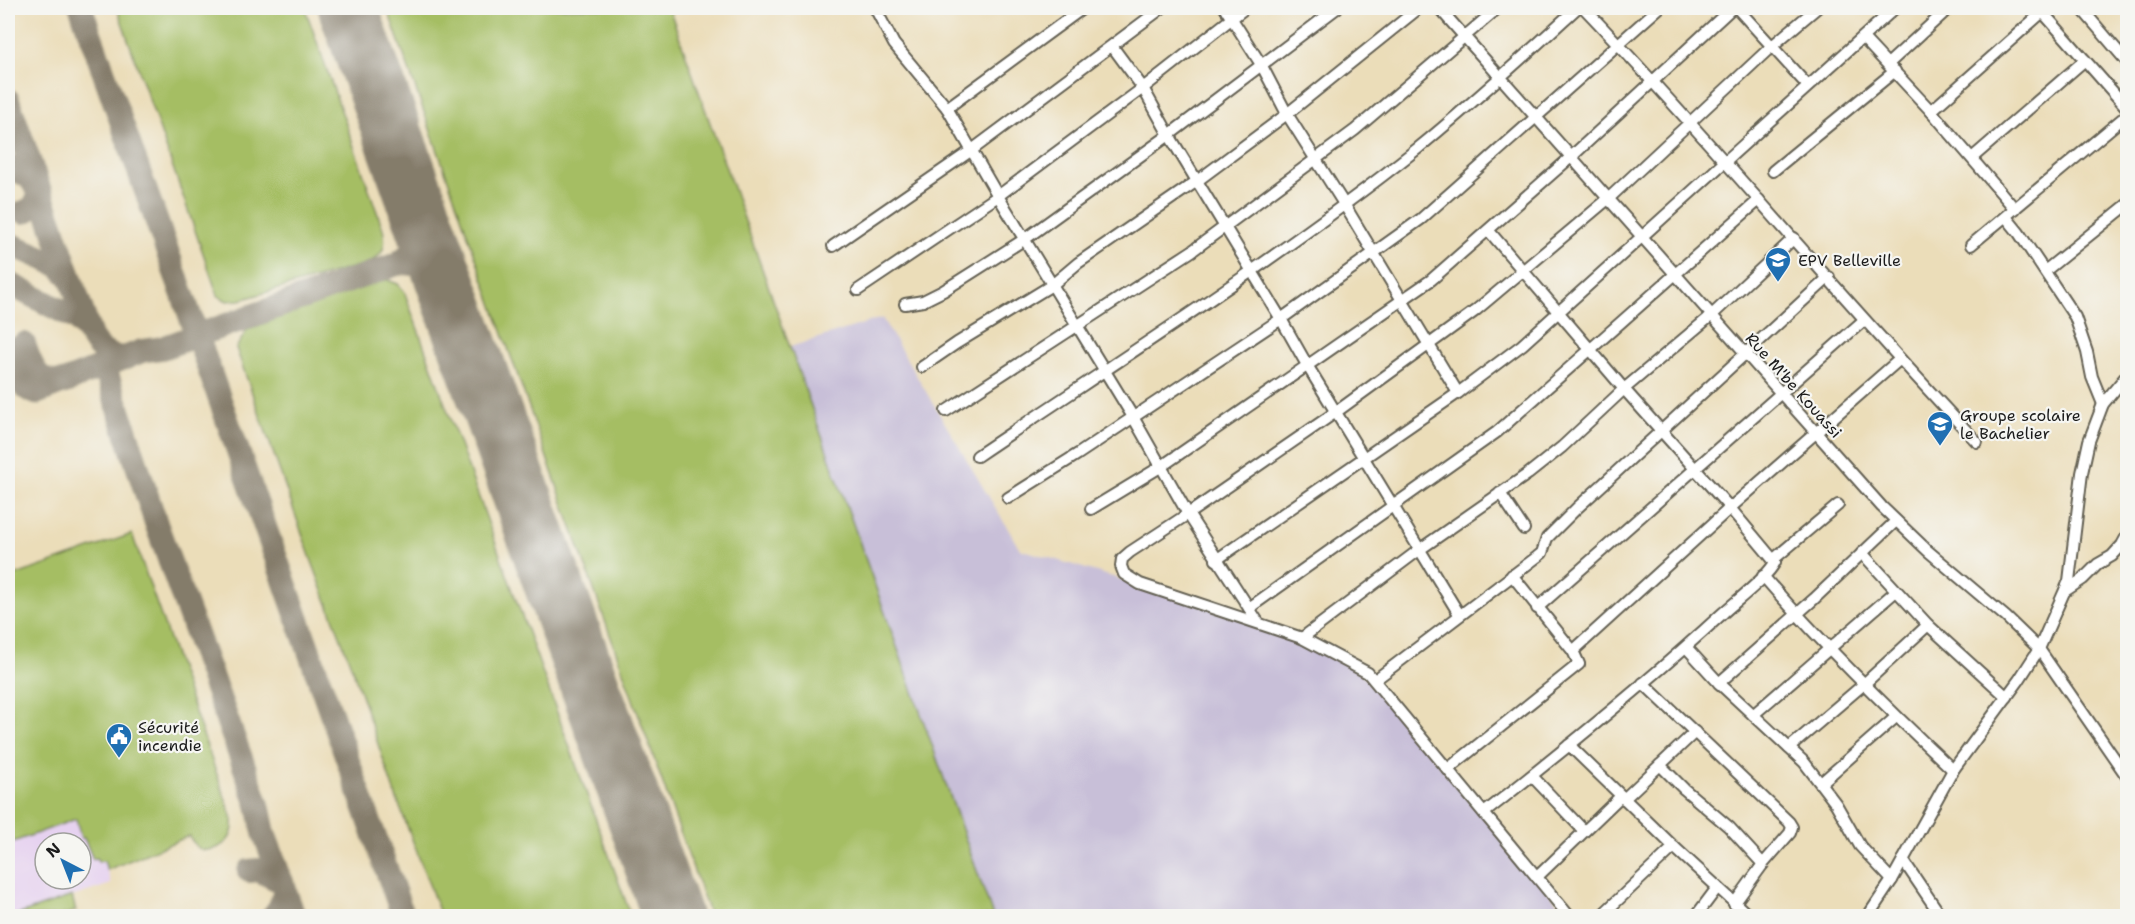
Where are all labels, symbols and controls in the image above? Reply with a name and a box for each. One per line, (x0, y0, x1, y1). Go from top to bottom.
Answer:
school or university icon: EPV Belleville (1763, 245, 1793, 283)
place label: EPV Belleville (1798, 250, 1901, 271)
street label: Rue M'be Kouassi (1741, 328, 1847, 442)
place label: Groupe scolaire le Bachelier (1960, 405, 2081, 444)
school or university icon: Groupe scolaire le Bachelier (1925, 409, 1955, 447)
place label: Sécurité incendie (138, 717, 202, 756)
public building icon: Sécurité incendie (104, 721, 134, 759)
north arrow (33, 831, 93, 891)
text: N (42, 838, 65, 862)

